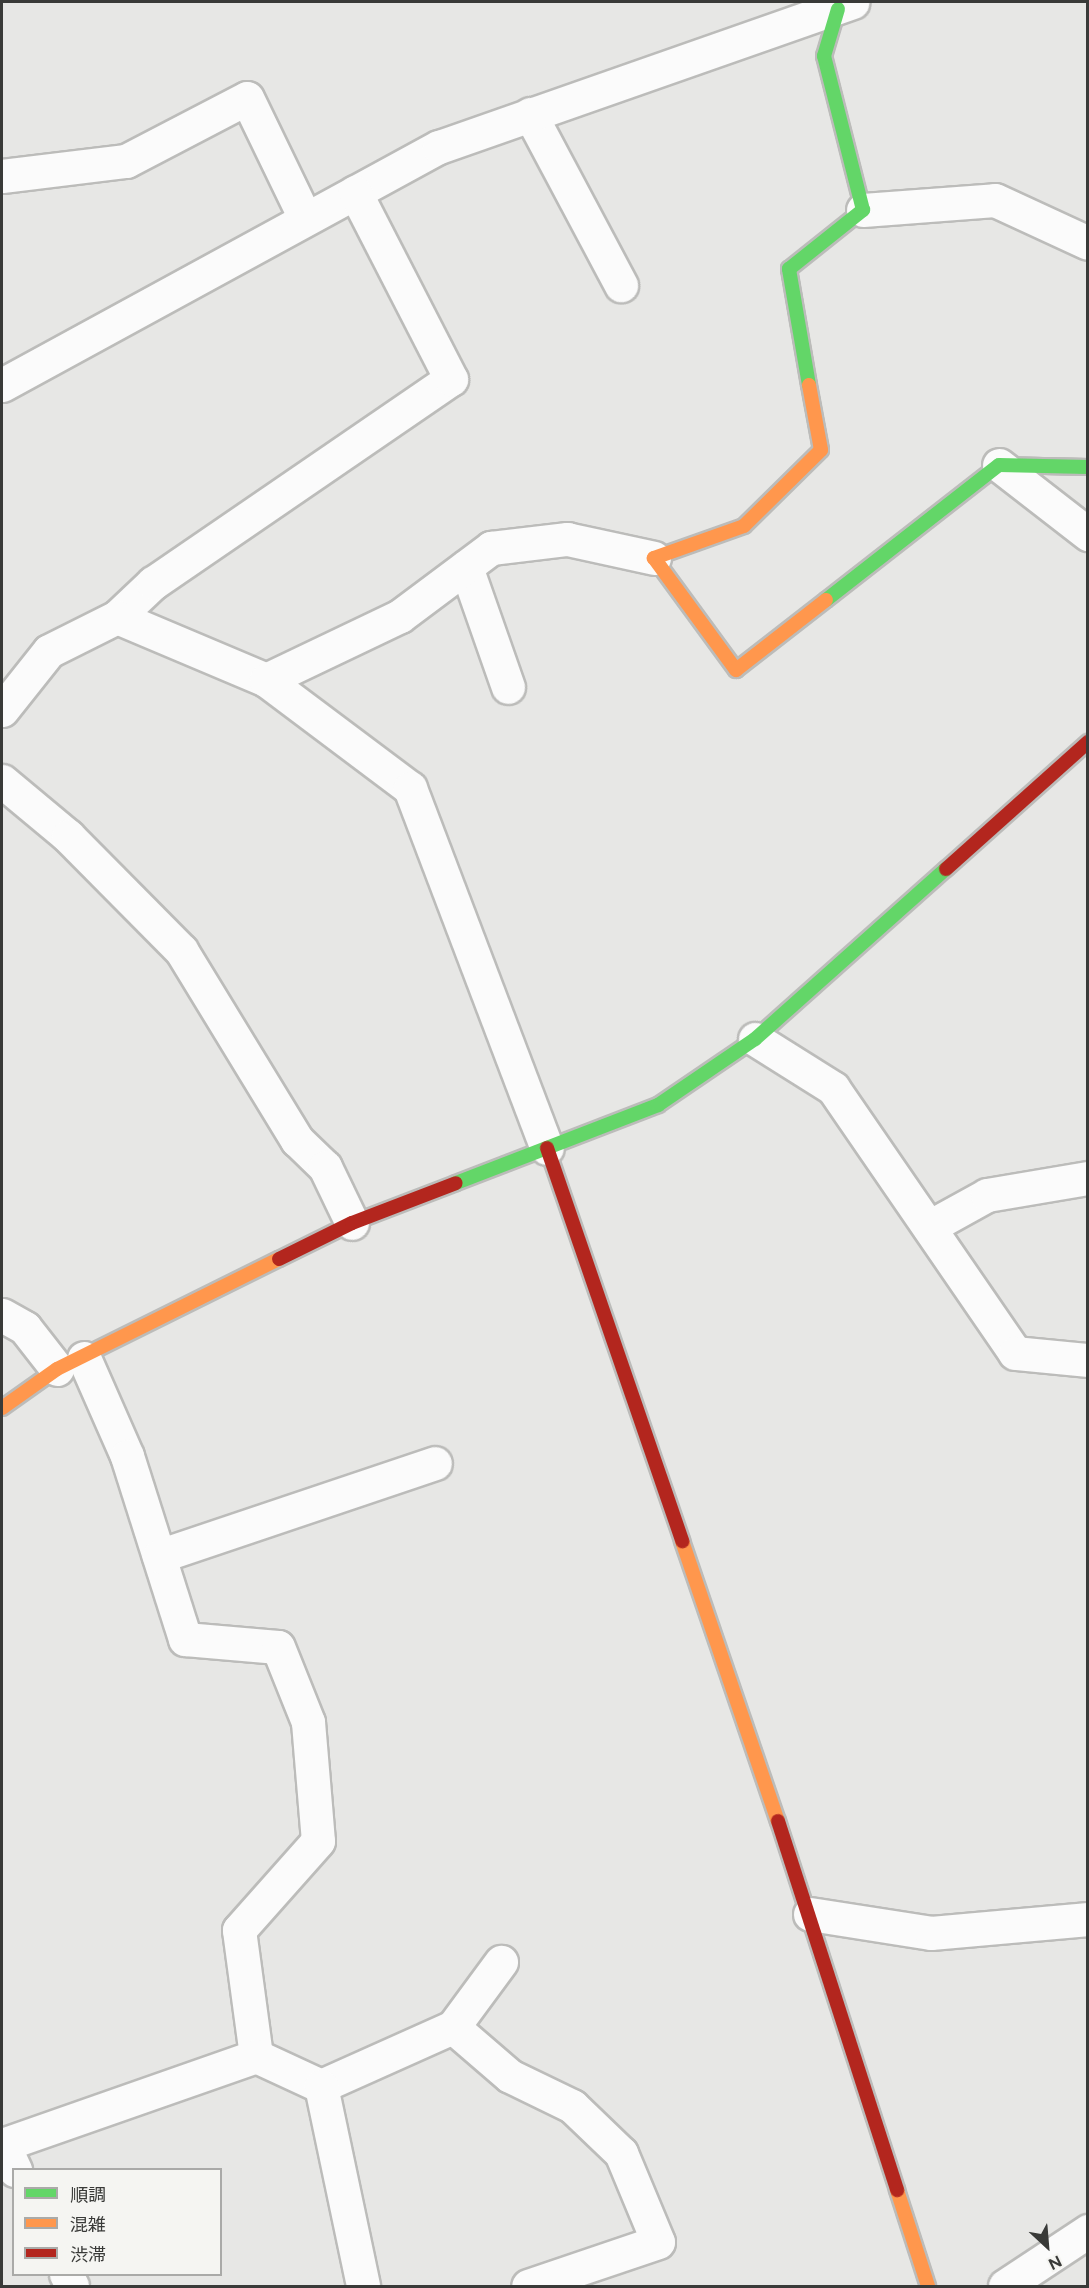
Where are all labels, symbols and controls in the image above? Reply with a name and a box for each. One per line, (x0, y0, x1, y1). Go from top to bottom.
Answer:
legend (12, 2168, 222, 2276)
text: 順調 (70, 2184, 106, 2206)
text: 混雑 (70, 2214, 106, 2236)
north arrow (1017, 2216, 1077, 2276)
text: 渋滞 (70, 2244, 106, 2266)
text: N (1045, 2251, 1065, 2274)

